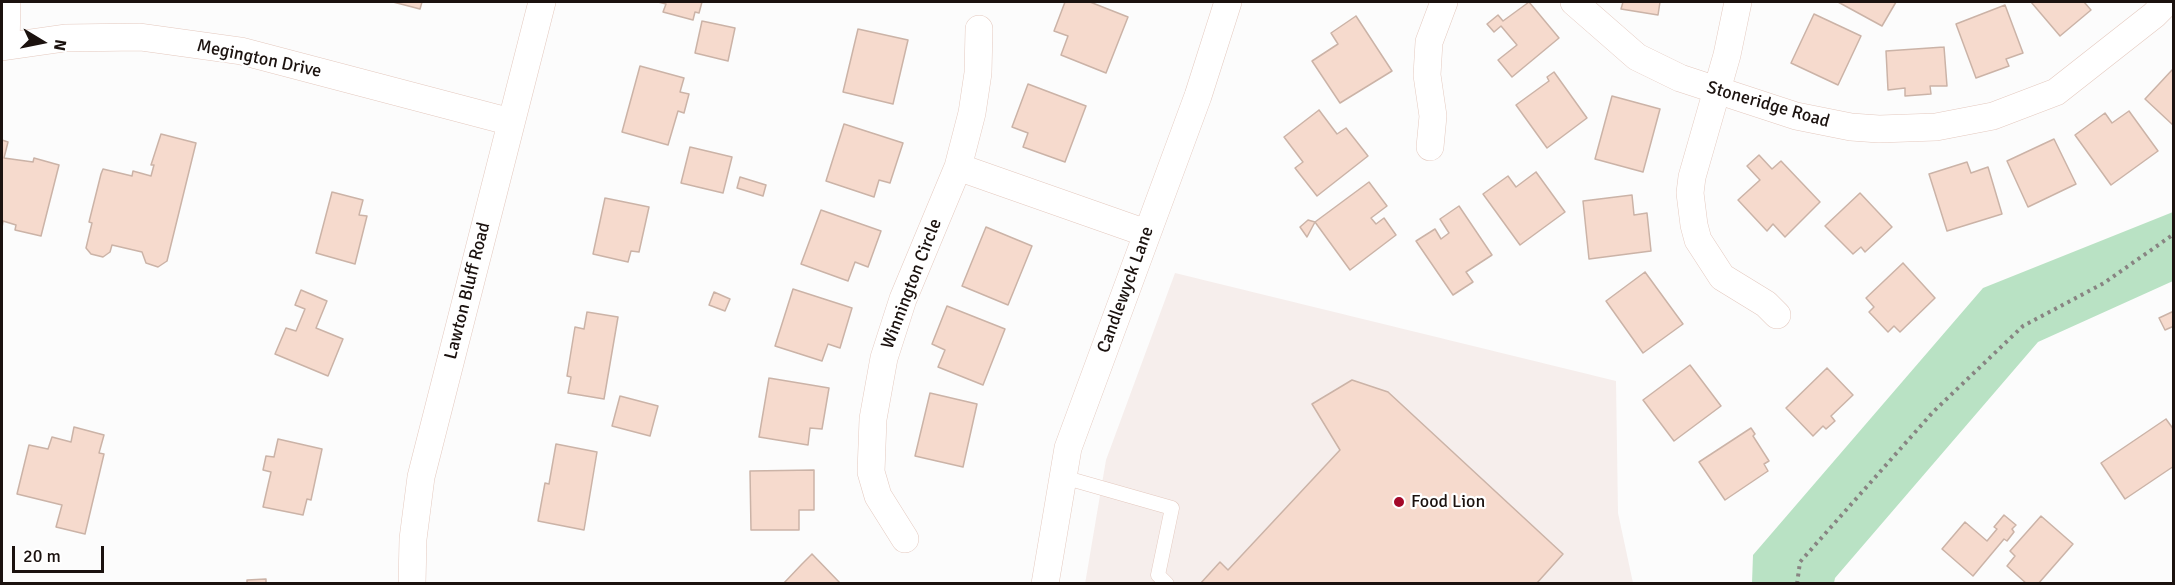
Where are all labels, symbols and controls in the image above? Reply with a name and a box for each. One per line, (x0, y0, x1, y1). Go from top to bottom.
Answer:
north arrow (12, 12, 72, 72)
street label: Megington Drive (195, 35, 323, 83)
text: N (49, 38, 71, 52)
street label: Stoneridge Road (1704, 77, 1832, 133)
street label: Winnington Circle (877, 216, 947, 352)
street label: Lawton Bluff Road (441, 220, 495, 362)
street label: Candlewyck Lane (1093, 224, 1159, 356)
place label: Food Lion (1411, 491, 1485, 513)
marker: Food Lion (1392, 495, 1406, 509)
scale bar (15, 534, 106, 572)
text: 20 m (23, 545, 61, 567)

